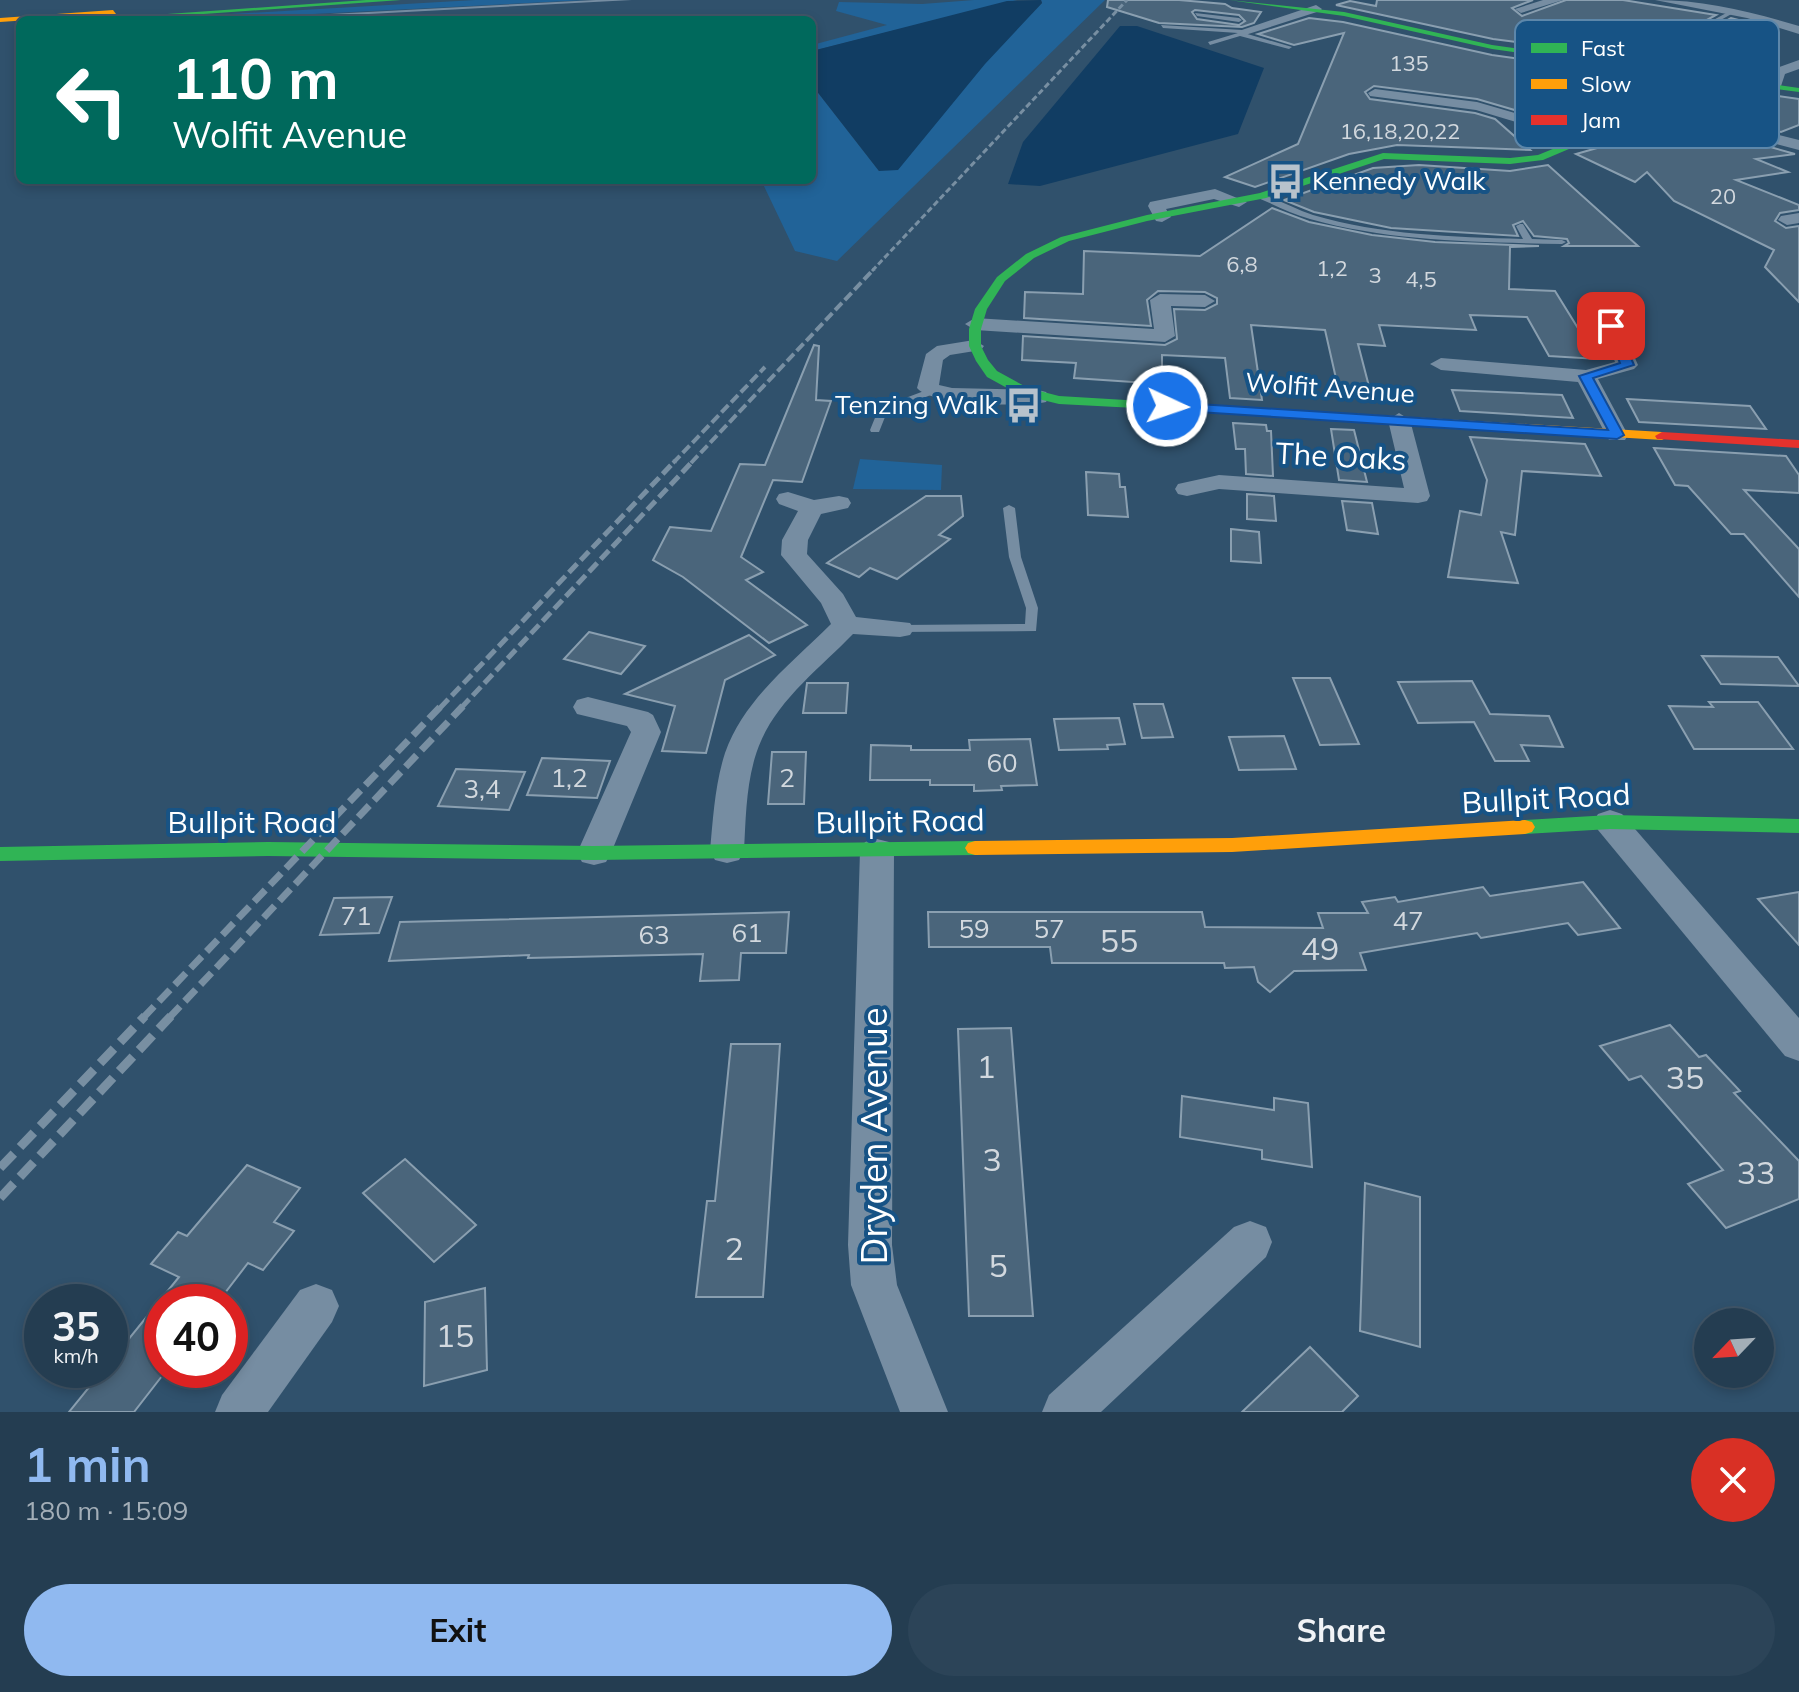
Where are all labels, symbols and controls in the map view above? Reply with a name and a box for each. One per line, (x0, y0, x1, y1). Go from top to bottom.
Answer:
legend (1515, 20, 1779, 148)
text: Fast (1581, 34, 1625, 62)
text: 110 m (172, 43, 339, 113)
icon: left (40, 48, 144, 152)
house number: 135 (1389, 49, 1429, 77)
text: Slow (1581, 70, 1631, 98)
text: Jam (1581, 106, 1621, 134)
text: Wolfit Avenue (172, 112, 407, 157)
house number: 16,18,20,22 (1340, 117, 1460, 145)
bus stop icon: Kennedy Walk (1267, 162, 1305, 200)
place label: Kennedy Walk (1312, 164, 1486, 197)
house number: 20 (1710, 182, 1736, 210)
house number: 6,8 (1226, 250, 1258, 278)
house number: 1,2 (1316, 254, 1348, 282)
house number: 3 (1368, 261, 1382, 289)
house number: 4,5 (1405, 265, 1437, 293)
pin (1577, 292, 1645, 360)
icon: arrive (1589, 304, 1633, 348)
position arrow (1125, 364, 1209, 448)
street label: Wolfit Avenue (1244, 365, 1416, 410)
bus stop icon: Tenzing Walk (1005, 386, 1043, 424)
place label: Tenzing Walk (835, 388, 999, 421)
street label: The Oaks (1275, 434, 1407, 478)
house number: 60 (986, 746, 1018, 779)
house number: 1,2 (550, 761, 588, 794)
house number: 2 (779, 761, 795, 794)
house number: 3,4 (463, 772, 501, 805)
street label: Bullpit Road (1461, 775, 1631, 821)
street label: Bullpit Road (815, 801, 985, 841)
street label: Bullpit Road (167, 803, 337, 841)
house number: 71 (340, 899, 372, 932)
house number: 47 (1392, 904, 1424, 937)
house number: 59 (958, 912, 990, 945)
house number: 57 (1033, 912, 1065, 945)
house number: 61 (731, 916, 763, 949)
house number: 63 (638, 918, 670, 951)
house number: 55 (1100, 920, 1138, 960)
house number: 49 (1301, 928, 1339, 968)
street label: Dryden Avenue (851, 1008, 896, 1264)
house number: 1 (976, 1046, 996, 1086)
house number: 35 (1666, 1057, 1704, 1097)
house number: 3 (982, 1139, 1002, 1179)
house number: 33 (1737, 1152, 1775, 1192)
house number: 2 (724, 1228, 744, 1268)
house number: 5 (988, 1245, 1008, 1285)
speed limit sign: 40 (144, 1284, 248, 1388)
text: 35 (52, 1301, 100, 1351)
north arrow (1694, 1308, 1774, 1388)
map controls (1694, 1308, 1774, 1388)
house number: 15 (436, 1315, 474, 1355)
text: km/h (53, 1343, 99, 1368)
text: 1 min (24, 1434, 151, 1494)
button: close (1691, 1438, 1775, 1522)
text: 180 m · 15:09 (24, 1494, 188, 1527)
button: Exit (24, 1584, 892, 1676)
button: Share (908, 1584, 1775, 1676)

